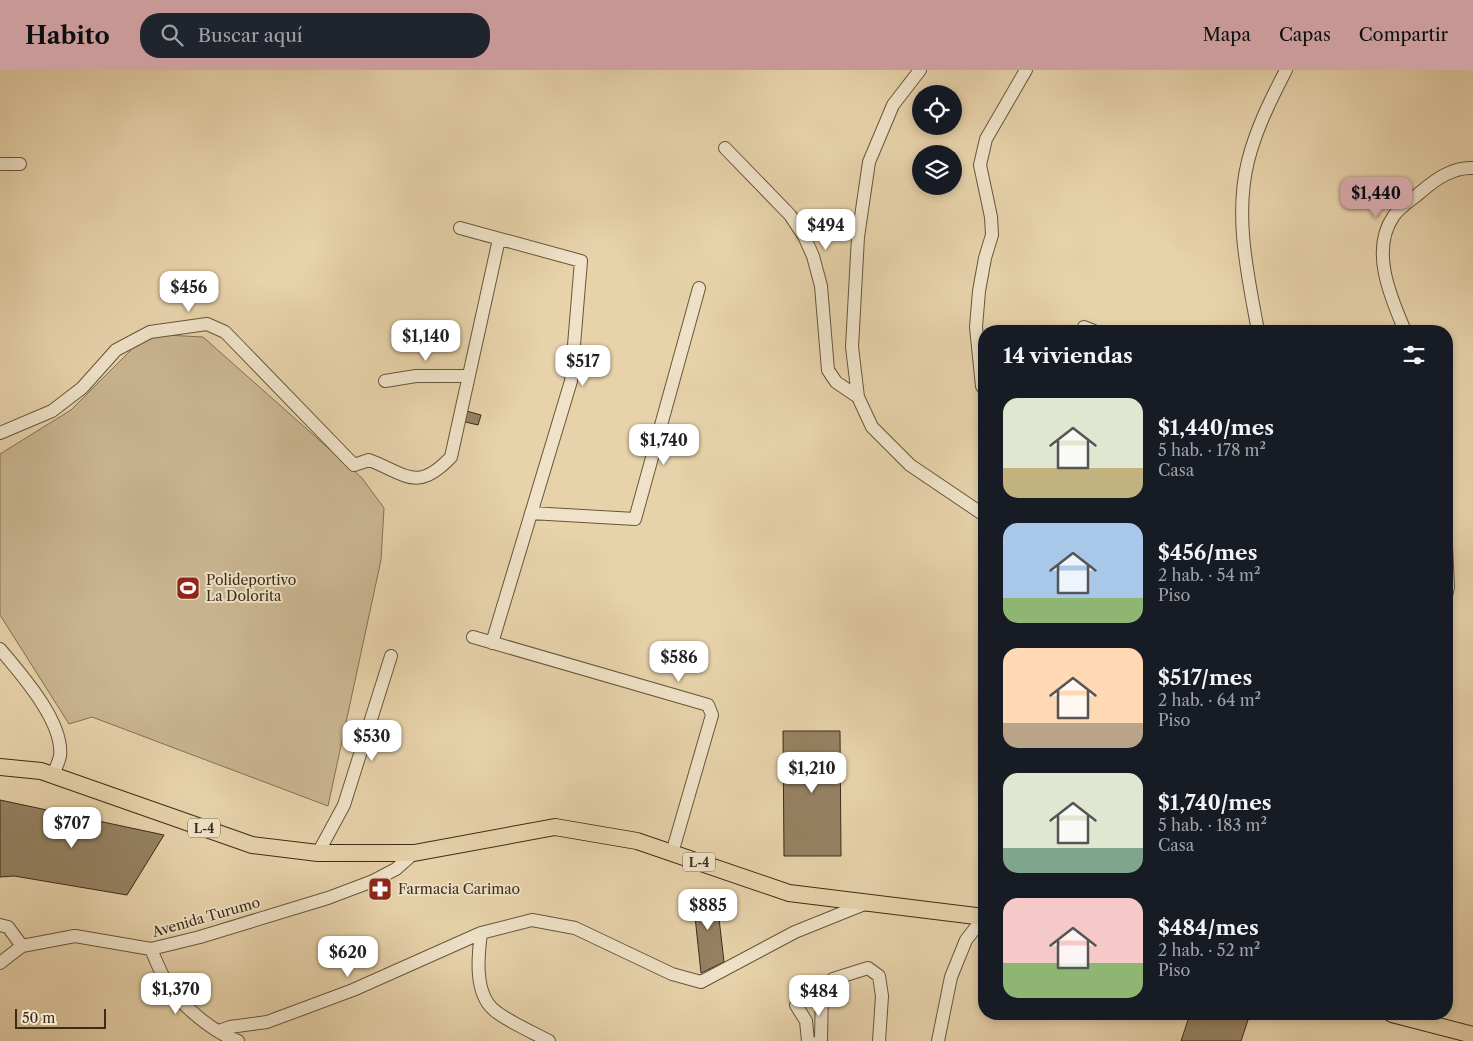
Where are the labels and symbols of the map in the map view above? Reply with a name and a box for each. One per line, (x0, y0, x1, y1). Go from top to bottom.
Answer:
pin: $1,440 (1335, 176, 1417, 219)
pin: $494 (796, 208, 856, 251)
pin: $456 (159, 270, 219, 313)
pin: $1,140 (385, 320, 467, 362)
pin: $517 (553, 344, 613, 387)
pin: $1,740 (623, 424, 705, 466)
place label: Polideportivo La Dolorita (206, 571, 296, 605)
sports icon: Polideportivo La Dolorita (175, 575, 201, 601)
pin: $586 (649, 640, 709, 683)
pin: $530 (342, 720, 402, 762)
pin: $1,210 (771, 752, 853, 794)
pin: $707 (42, 806, 102, 849)
road number: L-4 (188, 818, 220, 838)
road number: L-4 (683, 852, 715, 872)
pharmacy icon: Farmacia Carimao (367, 876, 393, 902)
place label: Farmacia Carimao (398, 880, 520, 898)
pin: $885 (678, 888, 738, 931)
street label: Avenida Turumo (149, 893, 262, 941)
pin: $620 (318, 936, 378, 978)
pin: $1,370 (135, 972, 217, 1015)
pin: $484 (789, 974, 849, 1017)
scale bar (15, 1006, 106, 1029)

